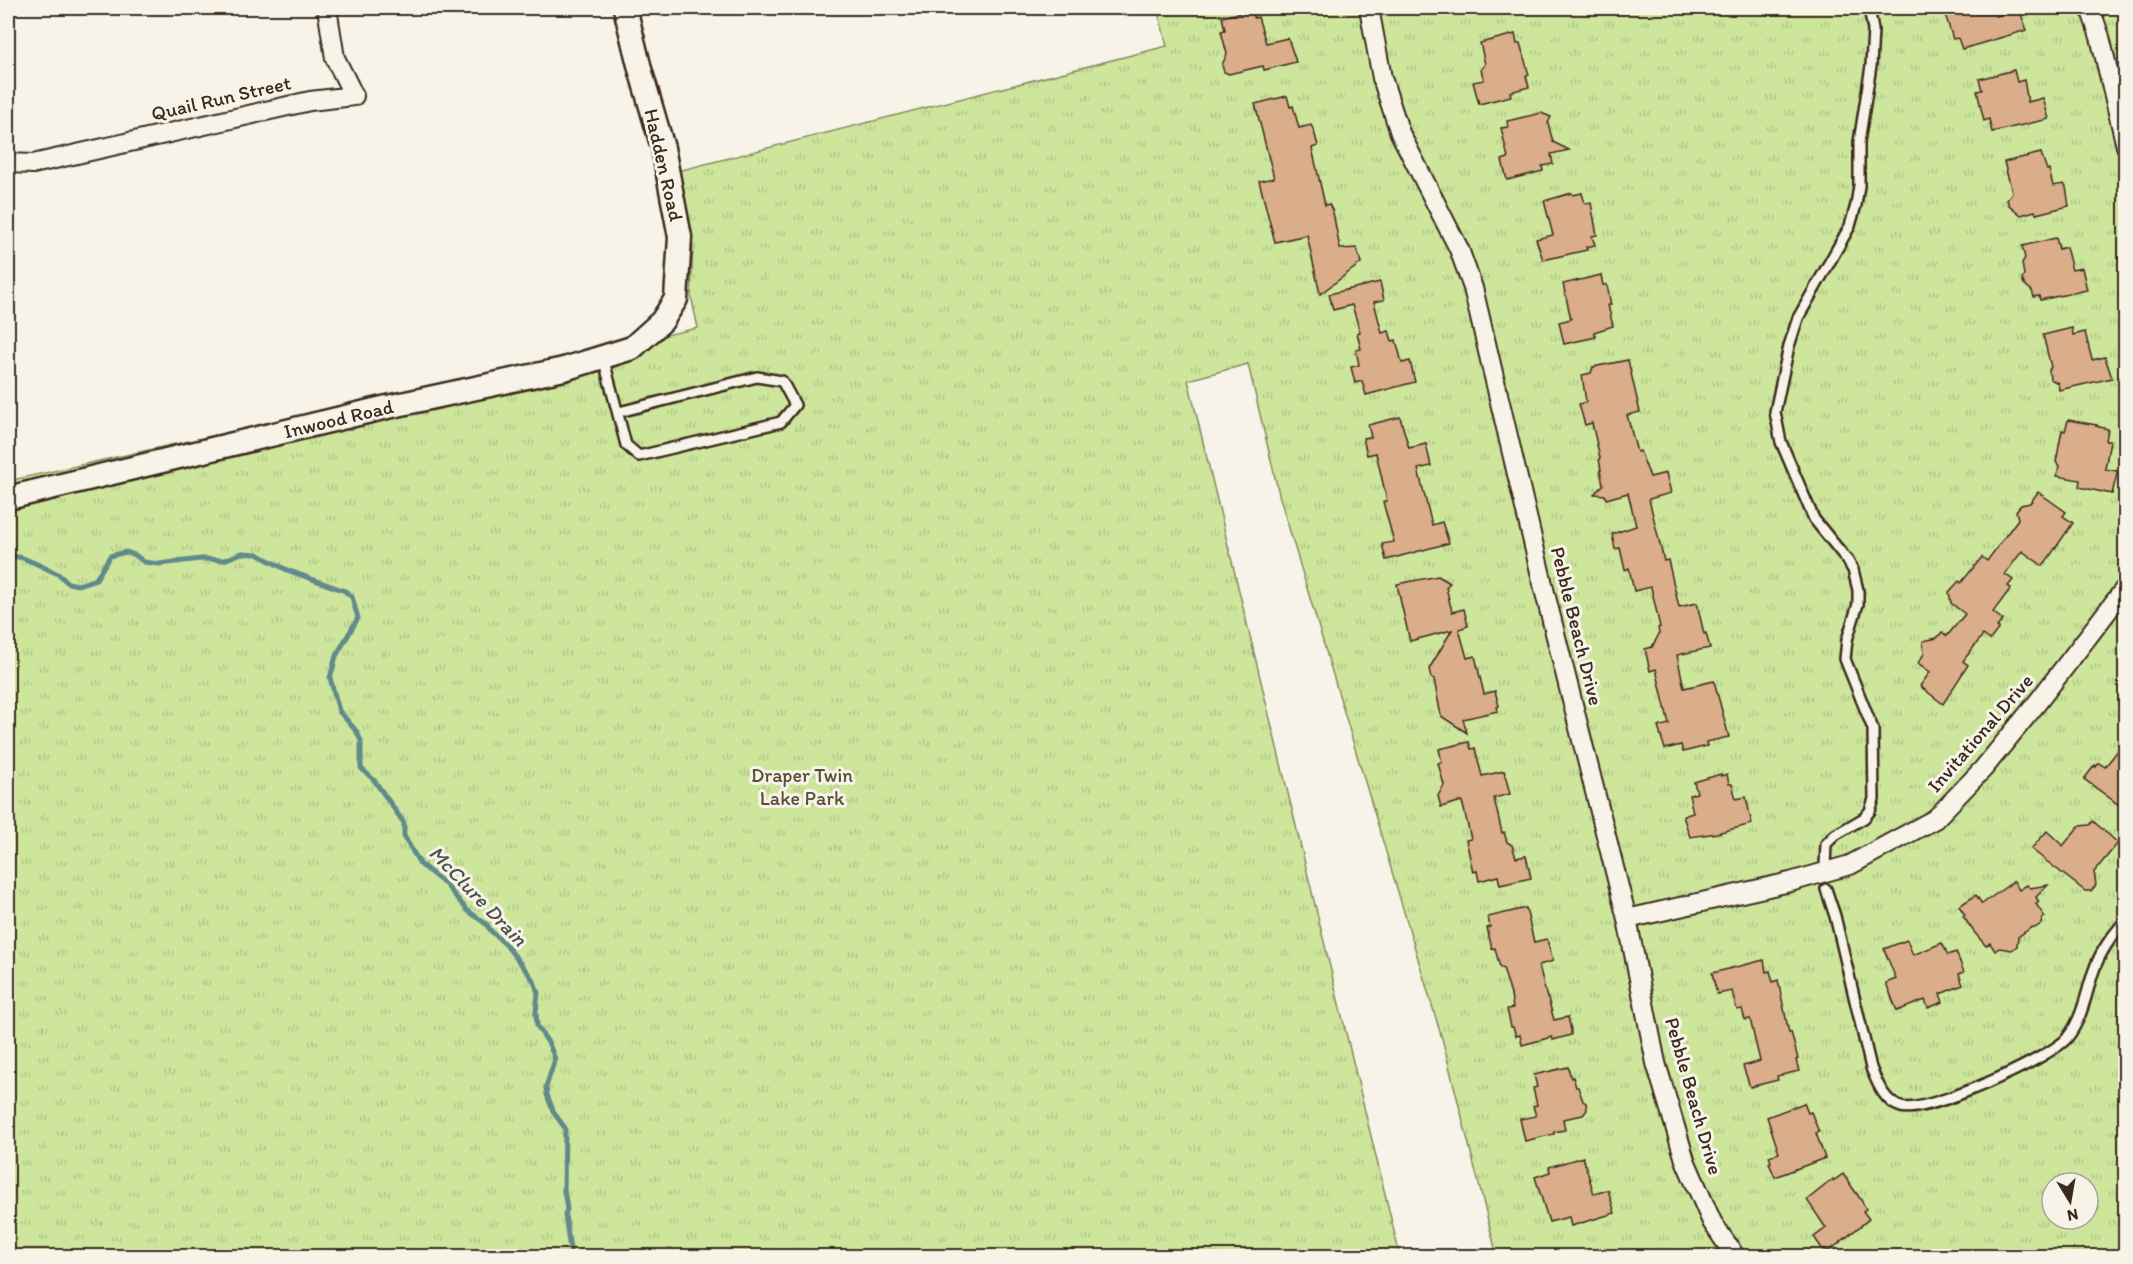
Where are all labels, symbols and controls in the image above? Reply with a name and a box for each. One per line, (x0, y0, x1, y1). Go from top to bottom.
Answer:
street label: Quail Run Street (149, 70, 294, 126)
street label: Hadden Road (639, 106, 689, 224)
street label: Inwood Road (281, 394, 396, 443)
street label: Pebble Beach Drive (1546, 544, 1608, 708)
street label: Invitational Drive (1922, 669, 2038, 797)
park label: Draper Twin Lake Park (751, 763, 853, 810)
water label: McClure Drain (424, 840, 533, 952)
street label: Pebble Beach Drive (1660, 1015, 1728, 1177)
north arrow (2040, 1171, 2100, 1231)
text: N (2066, 1205, 2080, 1226)

